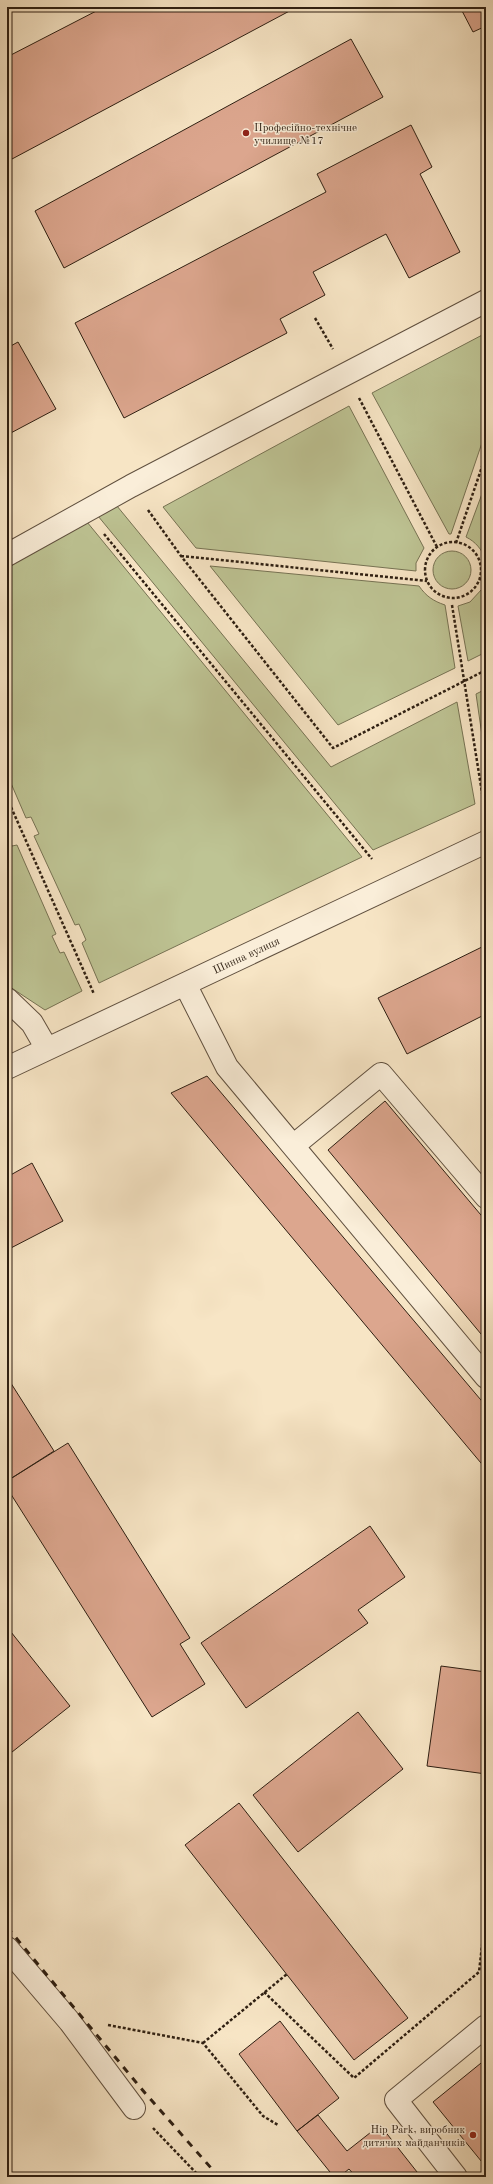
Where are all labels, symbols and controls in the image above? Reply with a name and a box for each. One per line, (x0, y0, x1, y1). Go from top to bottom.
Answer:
place label: Професійно-технічне училище №17 (254, 123, 357, 147)
marker: Професійно-технічне училище №17 (241, 128, 251, 138)
street label: Шинна вулиця (212, 936, 282, 977)
place label: Hip Park, виробник дитячих майданчиків (363, 2125, 465, 2149)
marker: Hip Park, виробник дитячих майданчиків (468, 2130, 478, 2140)

